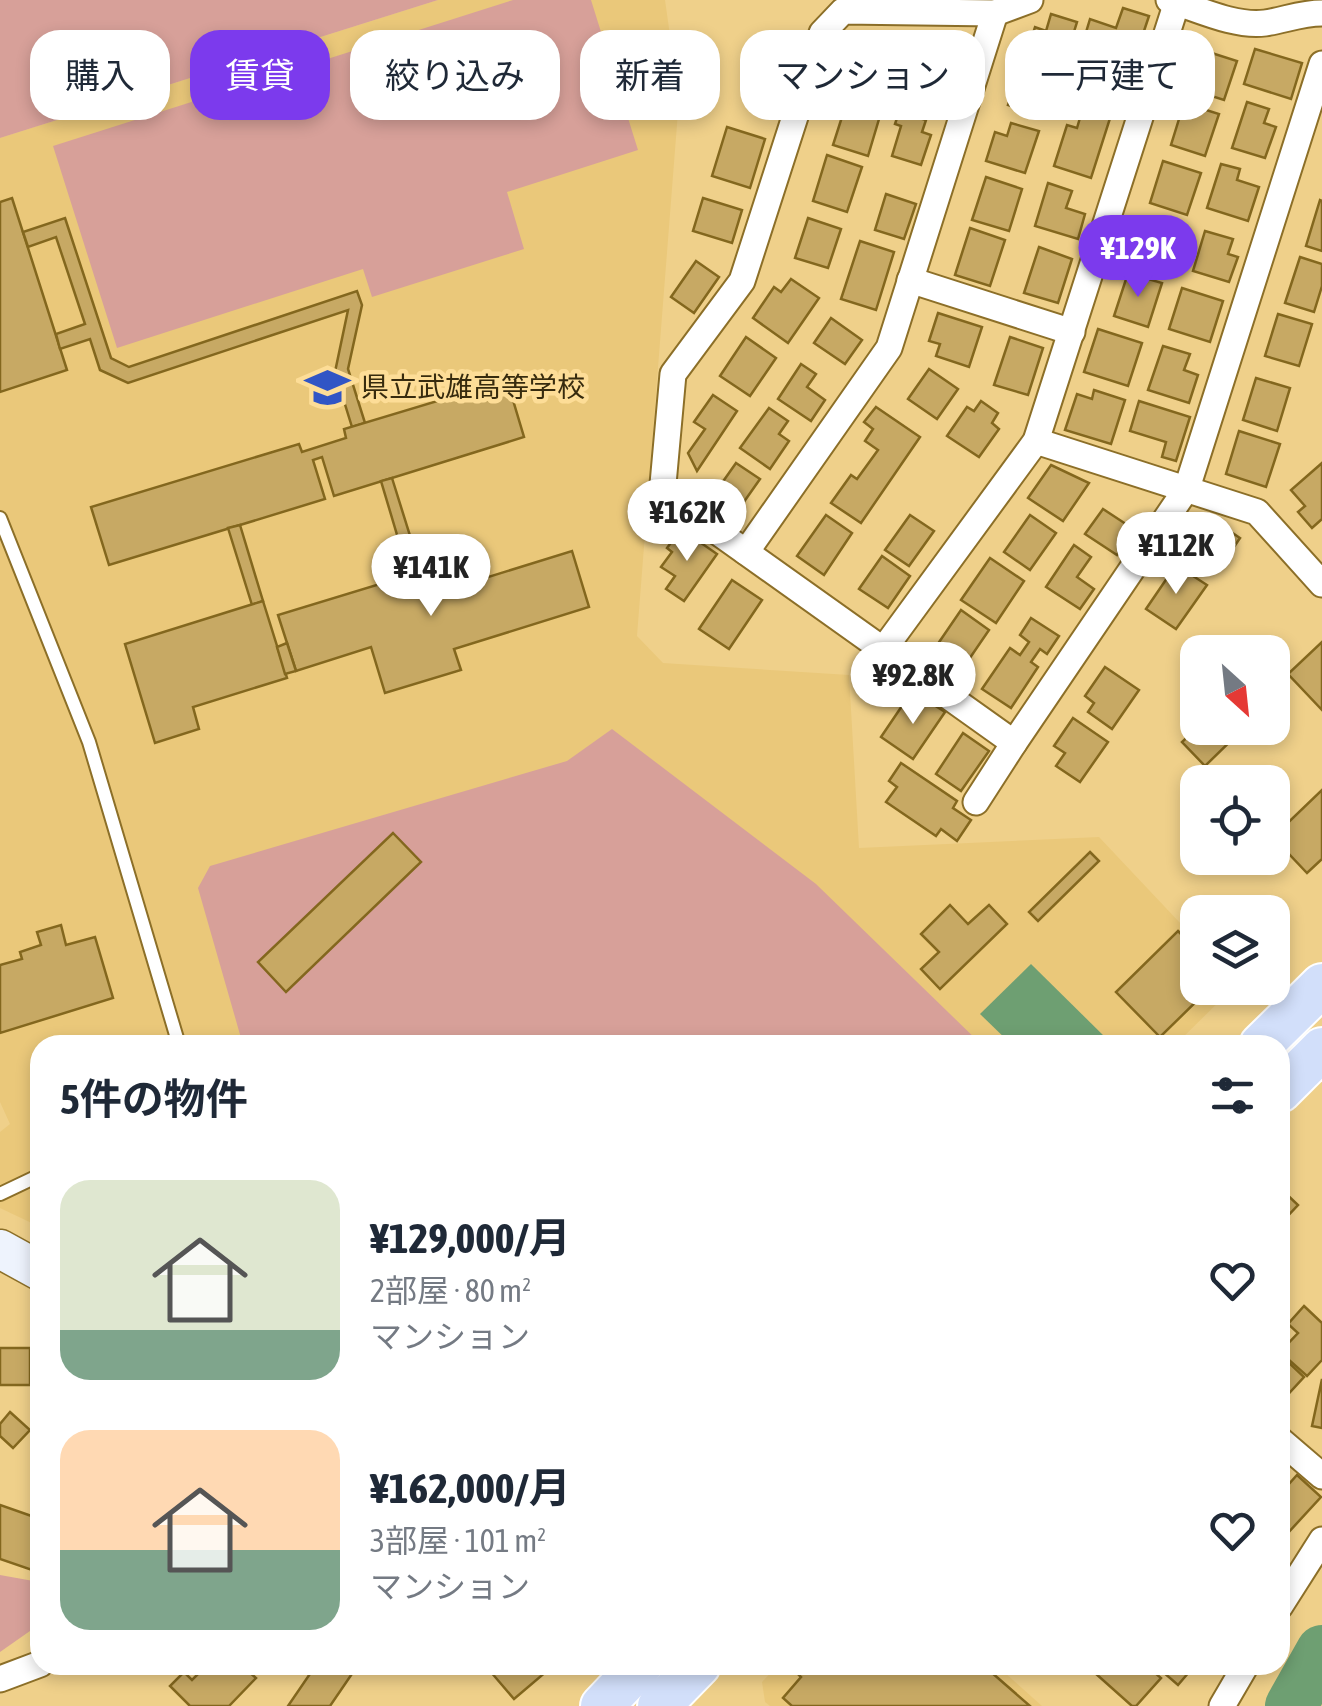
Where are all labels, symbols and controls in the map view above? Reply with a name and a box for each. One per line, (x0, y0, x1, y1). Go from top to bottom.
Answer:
chip: 購入 (30, 30, 170, 120)
chip: 賃貸 (190, 30, 330, 120)
chip: 絞り込み (350, 30, 560, 120)
chip: 新着 (580, 30, 720, 120)
chip: マンション (740, 30, 985, 120)
chip: 一戸建て (1005, 30, 1215, 120)
pin: ¥129K (1068, 215, 1208, 300)
text: ¥129K (1100, 229, 1176, 266)
school or university icon: 県立武雄高等学校 (304, 363, 352, 411)
place label: 県立武雄高等学校 (361, 371, 585, 403)
pin: ¥162K (617, 479, 757, 564)
text: ¥162K (649, 493, 725, 530)
pin: ¥112K (1106, 512, 1246, 597)
text: ¥112K (1138, 526, 1214, 563)
pin: ¥141K (361, 534, 501, 619)
text: ¥141K (393, 548, 469, 585)
north arrow (1180, 635, 1290, 745)
map controls (1180, 635, 1290, 1005)
pin: ¥92.8K (832, 642, 994, 727)
text: ¥92.8K (873, 656, 953, 693)
button: locate (1180, 765, 1290, 875)
button: layers (1180, 895, 1290, 1005)
icon: filters (1205, 1068, 1260, 1123)
text: 5件の物件 (60, 1075, 248, 1123)
text: ¥129,000/月 (370, 1214, 571, 1262)
icon: home (140, 1220, 260, 1340)
icon: heart (1205, 1253, 1260, 1308)
text: 2部屋 · 80 m² (370, 1272, 531, 1309)
text: マンション (370, 1318, 530, 1355)
text: ¥162,000/月 (370, 1464, 571, 1512)
icon: home (140, 1470, 260, 1590)
icon: heart (1205, 1503, 1260, 1558)
text: 3部屋 · 101 m² (370, 1522, 546, 1559)
text: マンション (370, 1568, 530, 1605)

